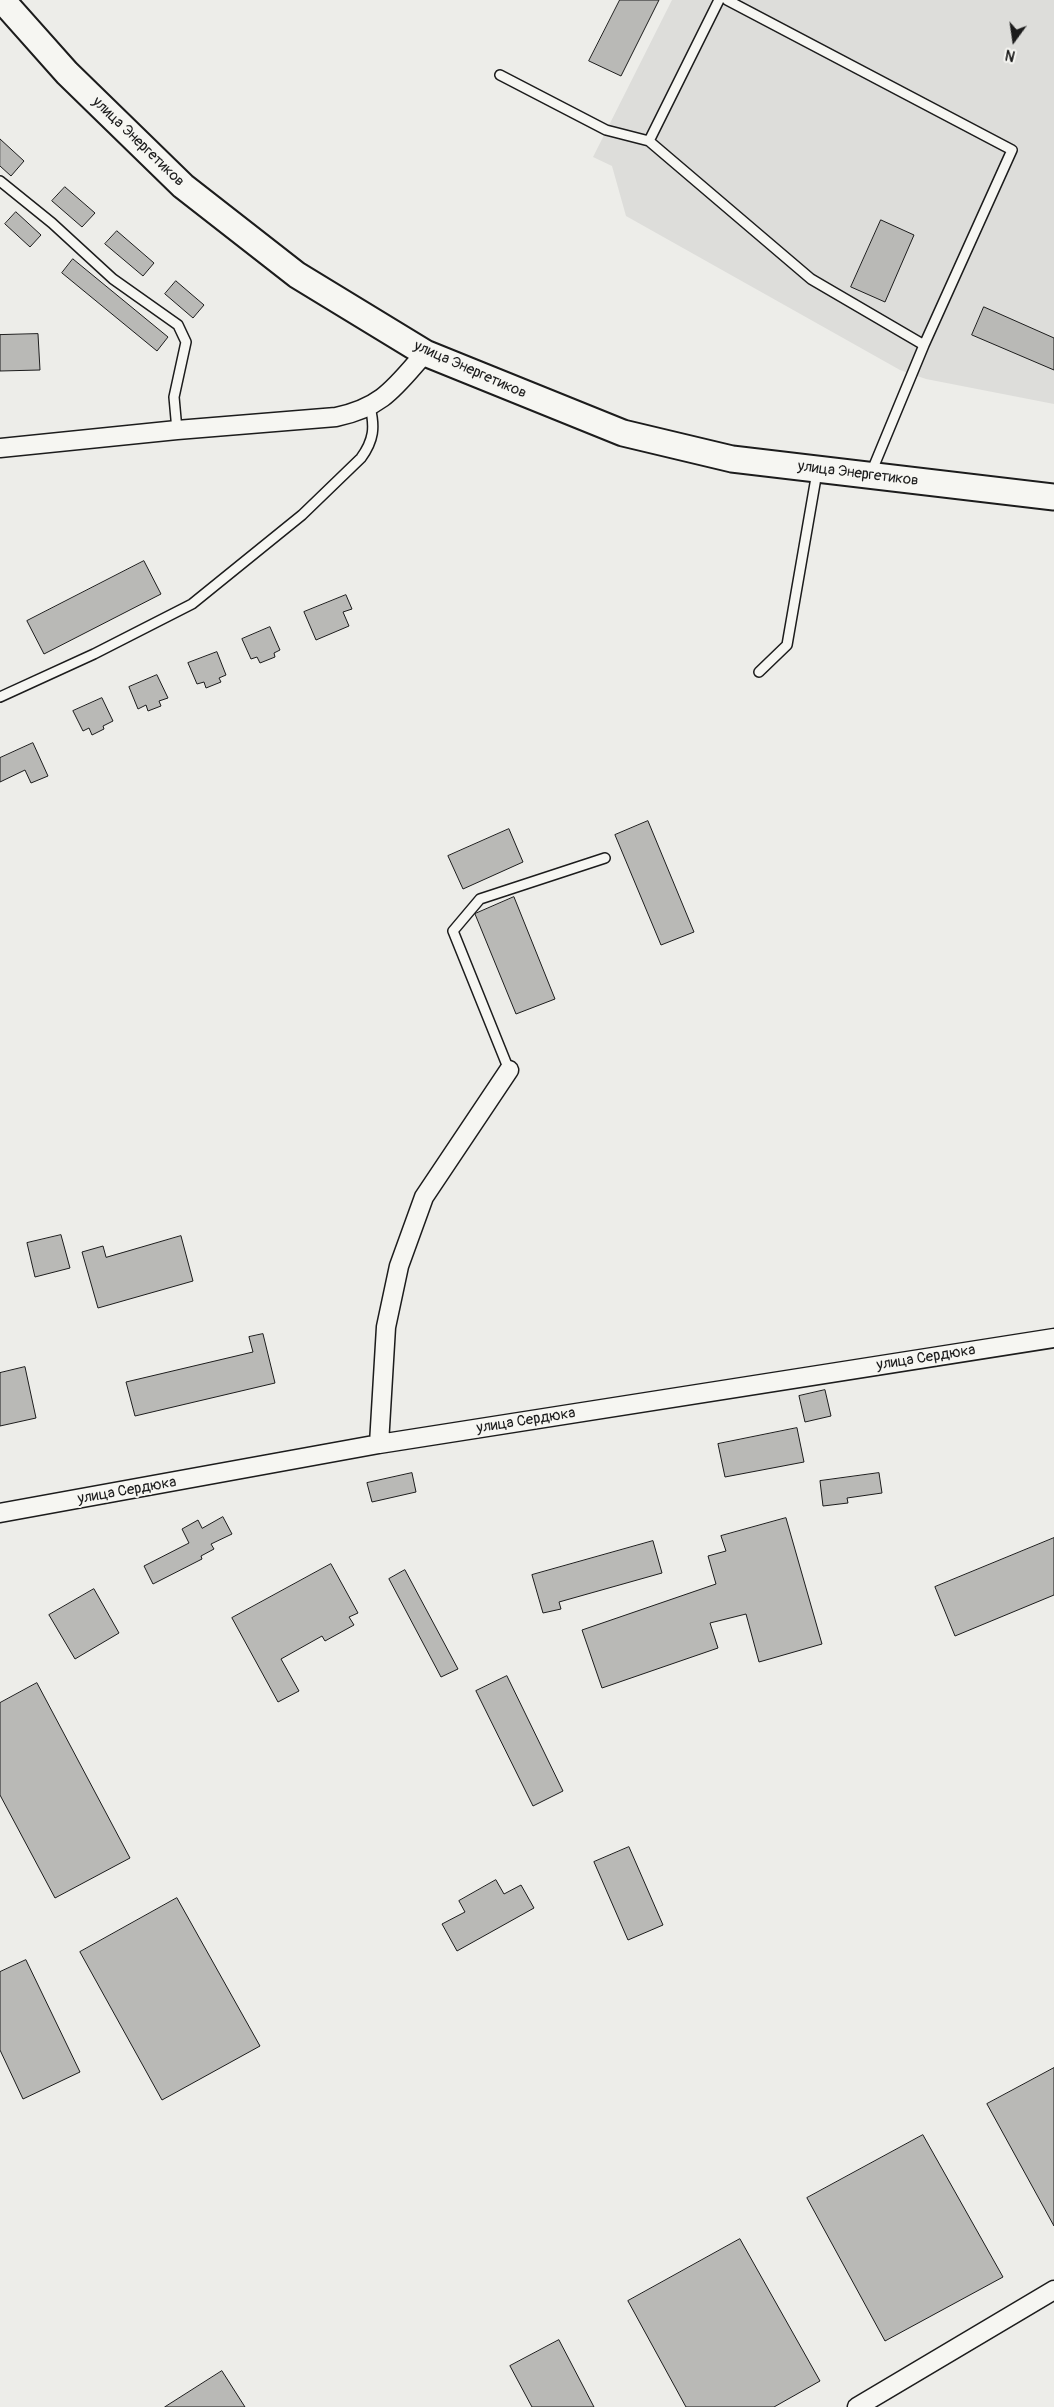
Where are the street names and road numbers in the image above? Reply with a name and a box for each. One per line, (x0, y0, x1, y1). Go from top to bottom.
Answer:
street label: улица Энергетиков (88, 93, 188, 191)
street label: улица Энергетиков (411, 337, 529, 403)
street label: улица Энергетиков (797, 458, 919, 490)
street label: улица Сердюка (875, 1341, 977, 1375)
street label: улица Сердюка (475, 1404, 577, 1438)
street label: улица Сердюка (76, 1473, 178, 1509)

